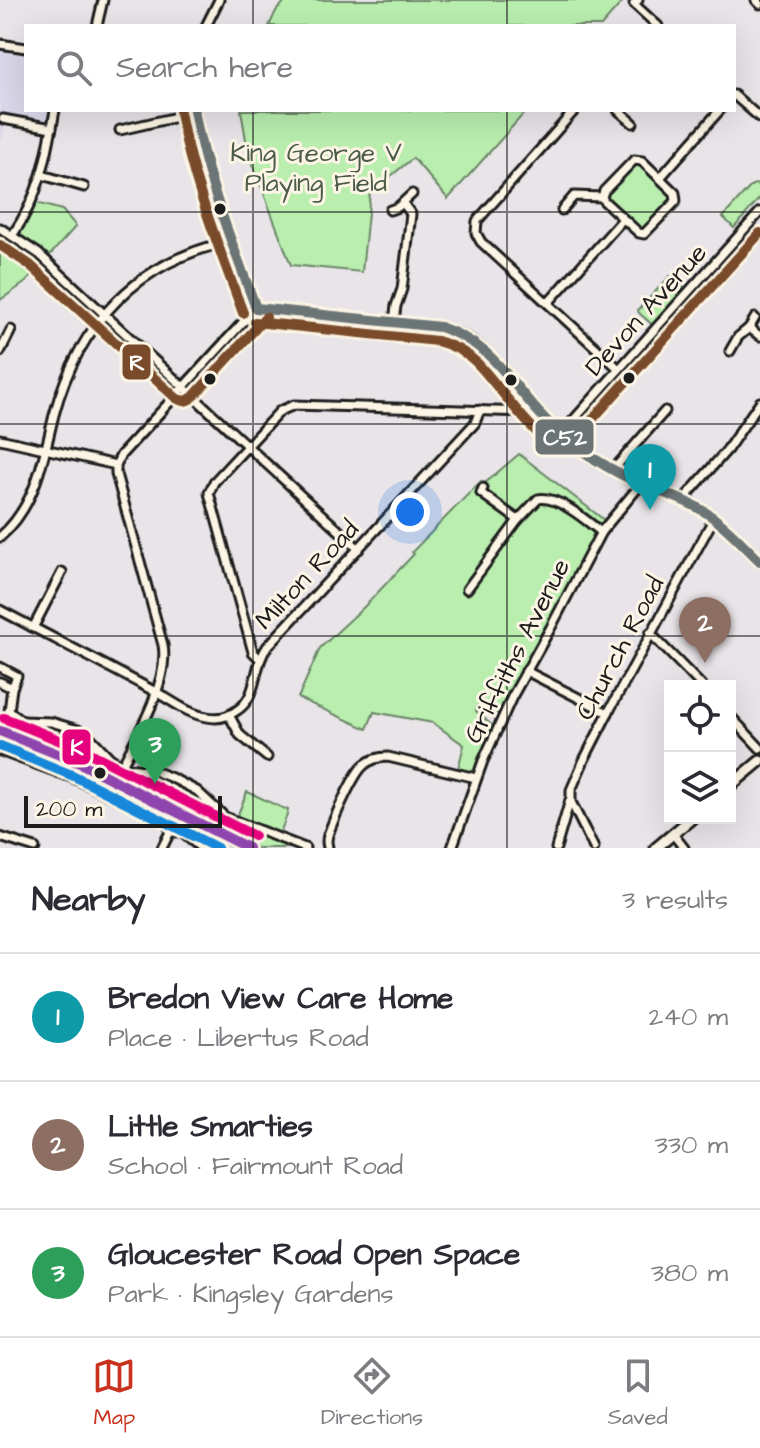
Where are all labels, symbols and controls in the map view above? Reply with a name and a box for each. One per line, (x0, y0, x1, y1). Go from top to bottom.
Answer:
search box (24, 24, 736, 112)
icon: search (52, 46, 96, 90)
text: Search here (116, 47, 293, 89)
park label: King George V Playing Field (230, 135, 402, 203)
unlabelled marker (212, 201, 228, 217)
street label: Devon Avenue (577, 236, 715, 384)
line badge: R (121, 343, 152, 381)
text: R (129, 348, 145, 379)
unlabelled marker (621, 370, 637, 386)
unlabelled marker (202, 371, 218, 387)
unlabelled marker (503, 372, 519, 388)
line badge: C52 (534, 418, 595, 456)
text: C52 (543, 423, 587, 454)
pin: 1 (624, 444, 676, 510)
your location (390, 492, 430, 532)
street label: Milton Road (247, 512, 367, 638)
street label: Griffiths Avenue (455, 553, 579, 749)
street label: Church Road (567, 570, 673, 726)
pin: 2 (679, 597, 731, 663)
map controls (664, 680, 736, 824)
button: locate (664, 680, 736, 752)
pin: 3 (129, 718, 181, 784)
line badge: K (61, 728, 92, 766)
text: K (70, 733, 84, 764)
button: layers (664, 752, 736, 824)
unlabelled marker (92, 765, 108, 781)
scale bar (24, 792, 222, 828)
text: 200 m (36, 794, 102, 825)
text: Nearby (32, 876, 146, 924)
text: 3 results (622, 882, 728, 918)
text: Bredon View Care Home (108, 978, 453, 1020)
text: 1 (56, 999, 60, 1035)
text: 240 m (648, 999, 728, 1035)
text: Place · Libertus Road (108, 1020, 369, 1056)
text: Little Smarties (108, 1106, 313, 1148)
text: 2 (51, 1127, 65, 1163)
text: 330 m (654, 1127, 728, 1163)
text: School · Fairmount Road (108, 1148, 403, 1184)
text: Gloucester Road Open Space (108, 1234, 520, 1276)
text: 3 (51, 1255, 65, 1291)
text: 380 m (651, 1255, 728, 1291)
text: Park · Kingsley Gardens (108, 1276, 394, 1312)
tab: Map (92, 1354, 136, 1433)
tab: Directions (321, 1354, 423, 1433)
tab: Saved (608, 1354, 668, 1433)

